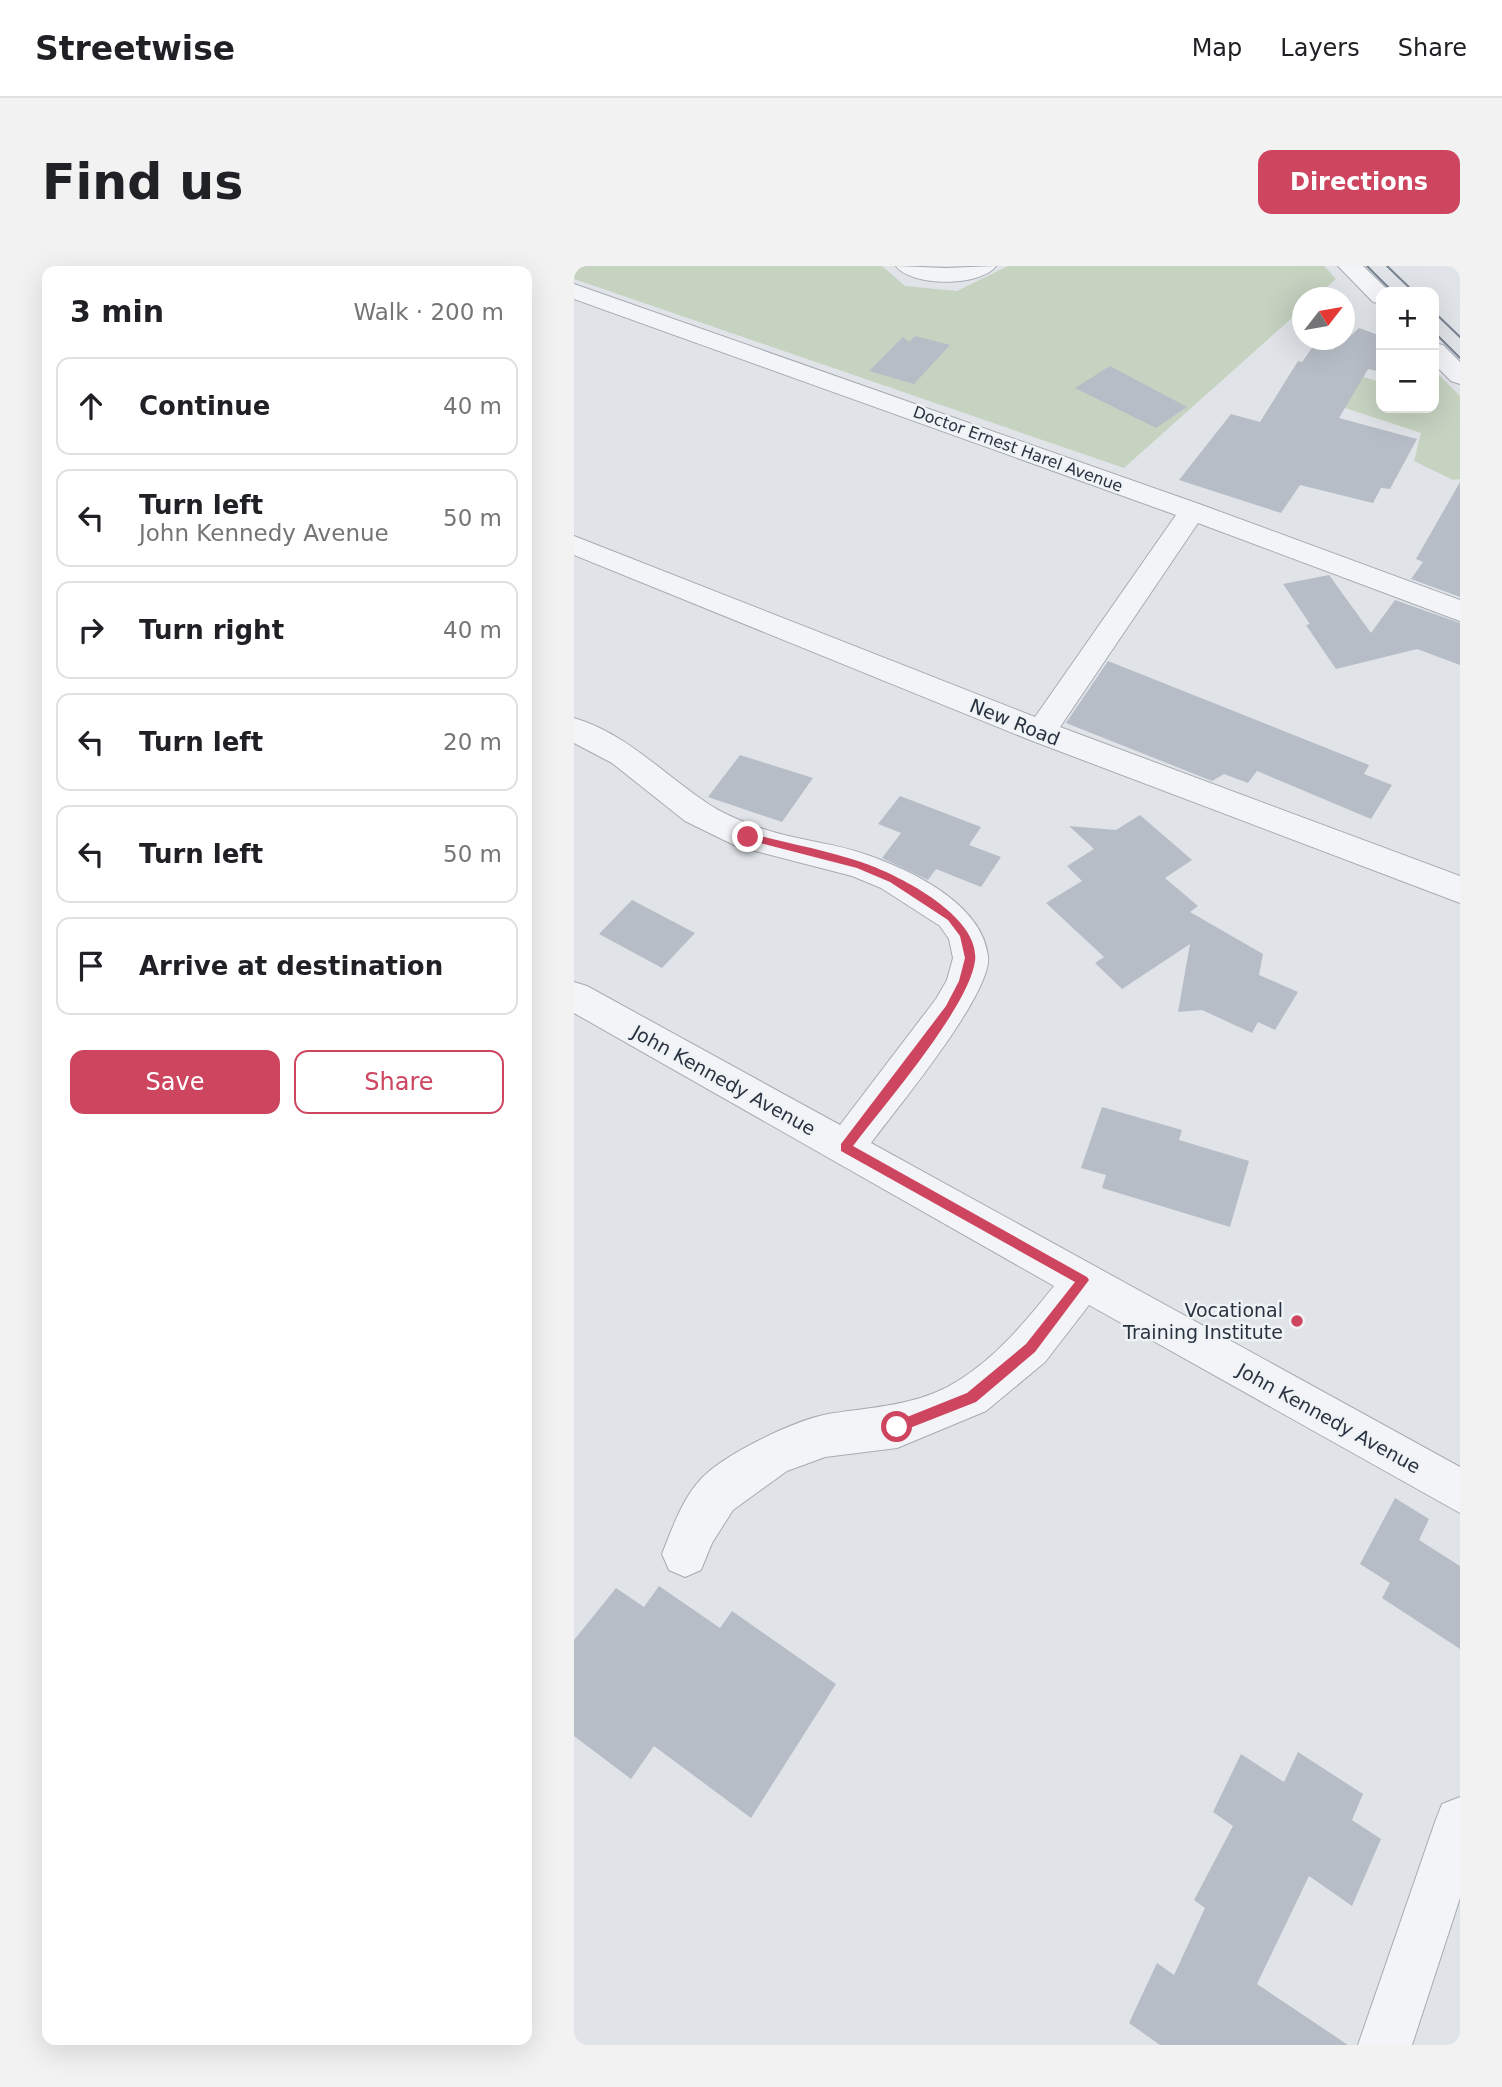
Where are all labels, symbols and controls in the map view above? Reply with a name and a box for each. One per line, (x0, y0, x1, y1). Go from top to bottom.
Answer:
text: Streetwise (35, 29, 235, 68)
text: Map (1192, 34, 1242, 62)
text: Layers (1280, 34, 1360, 62)
text: Share (1398, 34, 1467, 62)
button: Directions (1258, 150, 1460, 214)
text: Find us (42, 154, 243, 211)
north arrow (1292, 287, 1355, 350)
map controls (1376, 287, 1439, 413)
button: + (1376, 287, 1439, 350)
text: 3 min (70, 294, 164, 329)
text: Walk · 200 m (353, 299, 504, 325)
button: − (1376, 350, 1439, 413)
icon: ahead (72, 387, 110, 425)
text: Continue (139, 391, 270, 421)
text: 40 m (443, 393, 502, 419)
street label: Doctor Ernest Harel Avenue (911, 402, 1125, 496)
text: Turn left (139, 490, 263, 520)
icon: left (72, 499, 110, 537)
text: 50 m (443, 505, 502, 531)
text: John Kennedy Avenue (139, 520, 389, 546)
icon: right (72, 611, 110, 649)
text: Turn right (139, 615, 284, 645)
text: 40 m (443, 617, 502, 643)
street label: New Road (967, 694, 1063, 750)
icon: left (72, 723, 110, 761)
text: Turn left (139, 727, 263, 757)
text: 20 m (443, 729, 502, 755)
route end (732, 821, 763, 852)
icon: left (72, 835, 110, 873)
text: Turn left (139, 839, 263, 869)
text: 50 m (443, 841, 502, 867)
icon: arrive (72, 947, 110, 985)
text: Arrive at destination (139, 951, 443, 981)
street label: John Kennedy Avenue (628, 1020, 820, 1140)
button: Save (70, 1050, 280, 1114)
button: Share (294, 1050, 504, 1114)
place label: Vocational Training Institute (1122, 1299, 1283, 1343)
marker: Vocational Training Institute (1289, 1313, 1305, 1329)
street label: John Kennedy Avenue (1233, 1358, 1425, 1478)
route start (881, 1411, 912, 1442)

